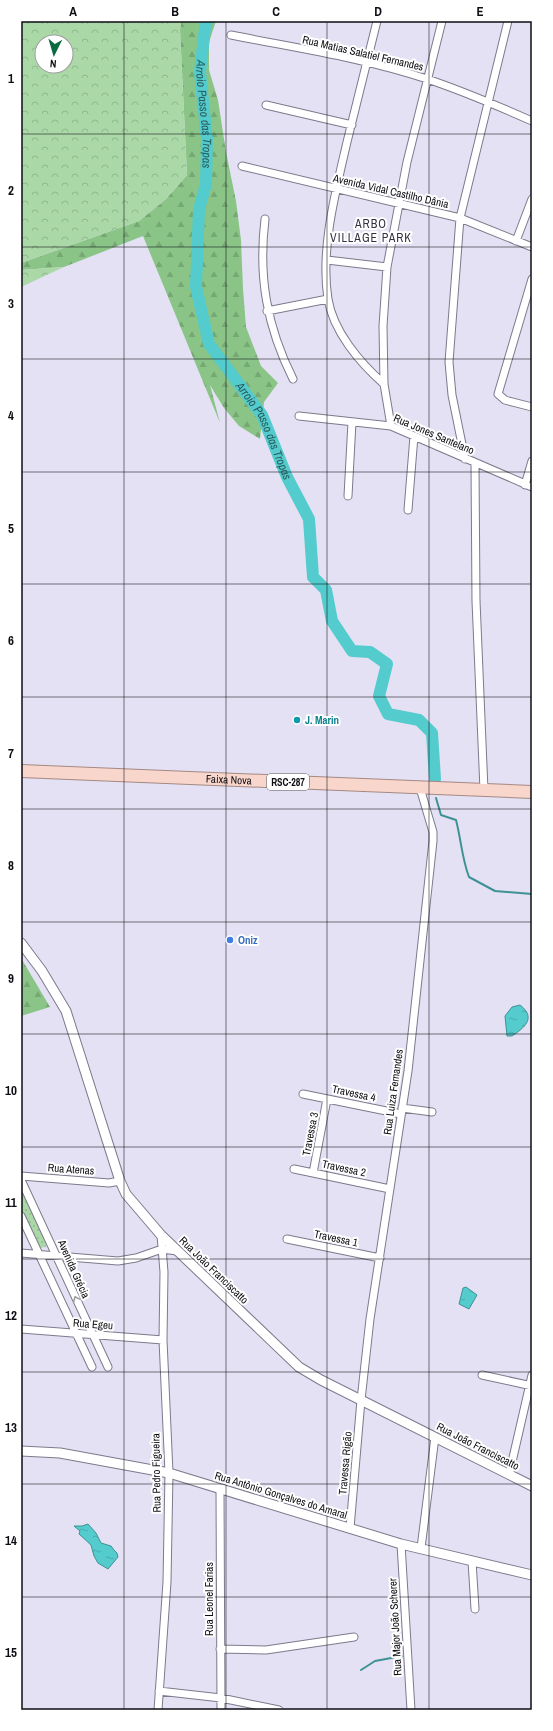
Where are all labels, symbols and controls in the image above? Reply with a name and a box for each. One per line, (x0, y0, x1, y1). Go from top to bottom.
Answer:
text: A (69, 3, 77, 20)
text: B (171, 3, 179, 20)
text: C (272, 3, 280, 20)
text: D (374, 3, 382, 20)
text: E (476, 3, 484, 20)
street label: Rua Matias Salatiel Fernandes (301, 32, 425, 74)
north arrow (34, 34, 74, 74)
text: N (49, 57, 57, 71)
water label: Arroio Passo das Tropas (192, 58, 215, 169)
text: 1 (8, 70, 14, 87)
street label: Avenida Vidal Castilho Dânia (331, 171, 450, 211)
text: 2 (8, 182, 14, 199)
district label: ARBO VILLAGE PARK (330, 216, 412, 246)
text: 3 (8, 295, 14, 312)
water label: Arroio Passo das Tropas (232, 378, 295, 482)
text: 4 (8, 407, 14, 424)
street label: Rua Jones Santelano (392, 411, 476, 457)
text: 5 (8, 520, 14, 537)
text: 6 (8, 632, 14, 649)
place label: J. Marin (305, 713, 339, 727)
marker: J. Marin (292, 715, 302, 725)
text: 7 (8, 745, 14, 762)
street label: Faixa Nova (206, 772, 252, 787)
road number: RSC-287 (267, 774, 309, 790)
text: 8 (8, 857, 14, 874)
place label: Oniz (238, 933, 258, 947)
marker: Oniz (225, 935, 235, 945)
text: 9 (8, 970, 14, 987)
street label: Rua Luiza Fernandes (380, 1048, 406, 1136)
text: 10 (5, 1082, 17, 1099)
street label: Travessa 4 (331, 1082, 377, 1104)
street label: Travessa 3 (299, 1111, 321, 1157)
street label: Travessa 2 (321, 1157, 367, 1179)
street label: Rua Atenas (47, 1160, 95, 1178)
text: 11 (5, 1194, 17, 1211)
street label: Travessa 1 (313, 1227, 359, 1249)
street label: Rua João Franciscatto (176, 1233, 252, 1307)
street label: Avenida Grécia (54, 1237, 93, 1300)
one-way arrow (73, 1296, 81, 1304)
text: 12 (5, 1307, 17, 1324)
street label: Rua Egeu (72, 1316, 114, 1332)
text: 13 (5, 1419, 17, 1436)
street label: Rua João Franciscatto (434, 1419, 522, 1473)
street label: Travessa Rigão (335, 1431, 355, 1495)
street label: Rua Pedro Figueira (148, 1433, 164, 1513)
street label: Rua Antônio Gonçalves do Amaral (213, 1468, 349, 1522)
text: 14 (5, 1532, 17, 1549)
street label: Rua Leonel Farias (202, 1562, 216, 1636)
street label: Rua Major João Scherer (385, 1578, 405, 1676)
text: 15 (5, 1644, 17, 1661)

